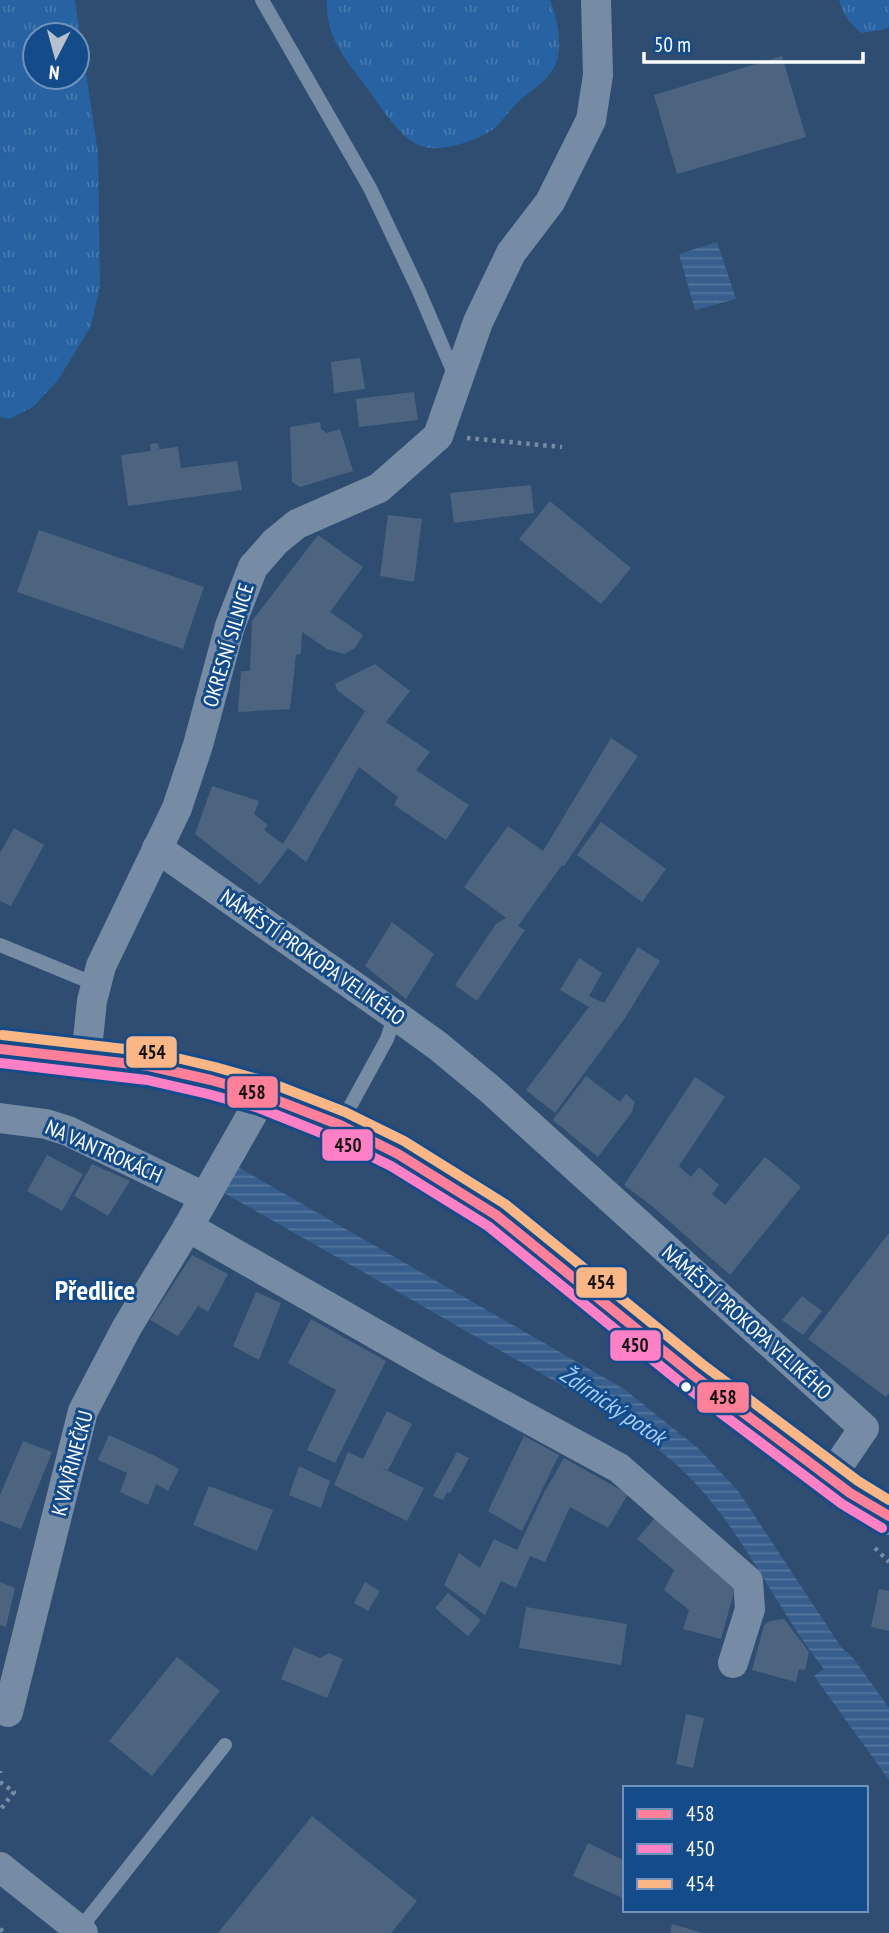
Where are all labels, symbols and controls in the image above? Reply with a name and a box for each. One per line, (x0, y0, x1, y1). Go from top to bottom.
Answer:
north arrow (21, 21, 91, 91)
scale bar (644, 21, 863, 65)
text: 50 m (654, 31, 691, 58)
text: N (48, 60, 61, 85)
street label: OKRESNÍ SILNICE (196, 580, 260, 710)
street label: NÁMĚSTÍ PROKOPA VELIKÉHO (215, 883, 411, 1031)
line badge: 454 (125, 1035, 178, 1069)
text: 454 (138, 1040, 166, 1064)
line badge: 458 (226, 1075, 279, 1109)
text: 458 (238, 1080, 266, 1104)
street label: NA VANTROKÁCH (41, 1113, 167, 1189)
line badge: 450 (321, 1128, 374, 1162)
text: 450 (334, 1133, 362, 1157)
street label: NÁMĚSTÍ PROKOPA VELIKÉHO (656, 1239, 838, 1405)
line badge: 454 (575, 1266, 628, 1299)
text: 454 (587, 1270, 615, 1294)
district label: Předlice (55, 1271, 135, 1308)
line badge: 450 (609, 1329, 662, 1362)
text: 450 (621, 1333, 649, 1357)
water label: Ždírnický potok (555, 1359, 674, 1453)
unlabelled marker (679, 1380, 693, 1394)
line badge: 458 (696, 1381, 750, 1414)
text: 458 (709, 1385, 737, 1409)
street label: K VAVŘINEČKU (45, 1407, 99, 1519)
legend (623, 1786, 868, 1912)
text: 458 (686, 1800, 714, 1827)
text: 450 (686, 1835, 714, 1862)
text: 454 (686, 1870, 715, 1897)

